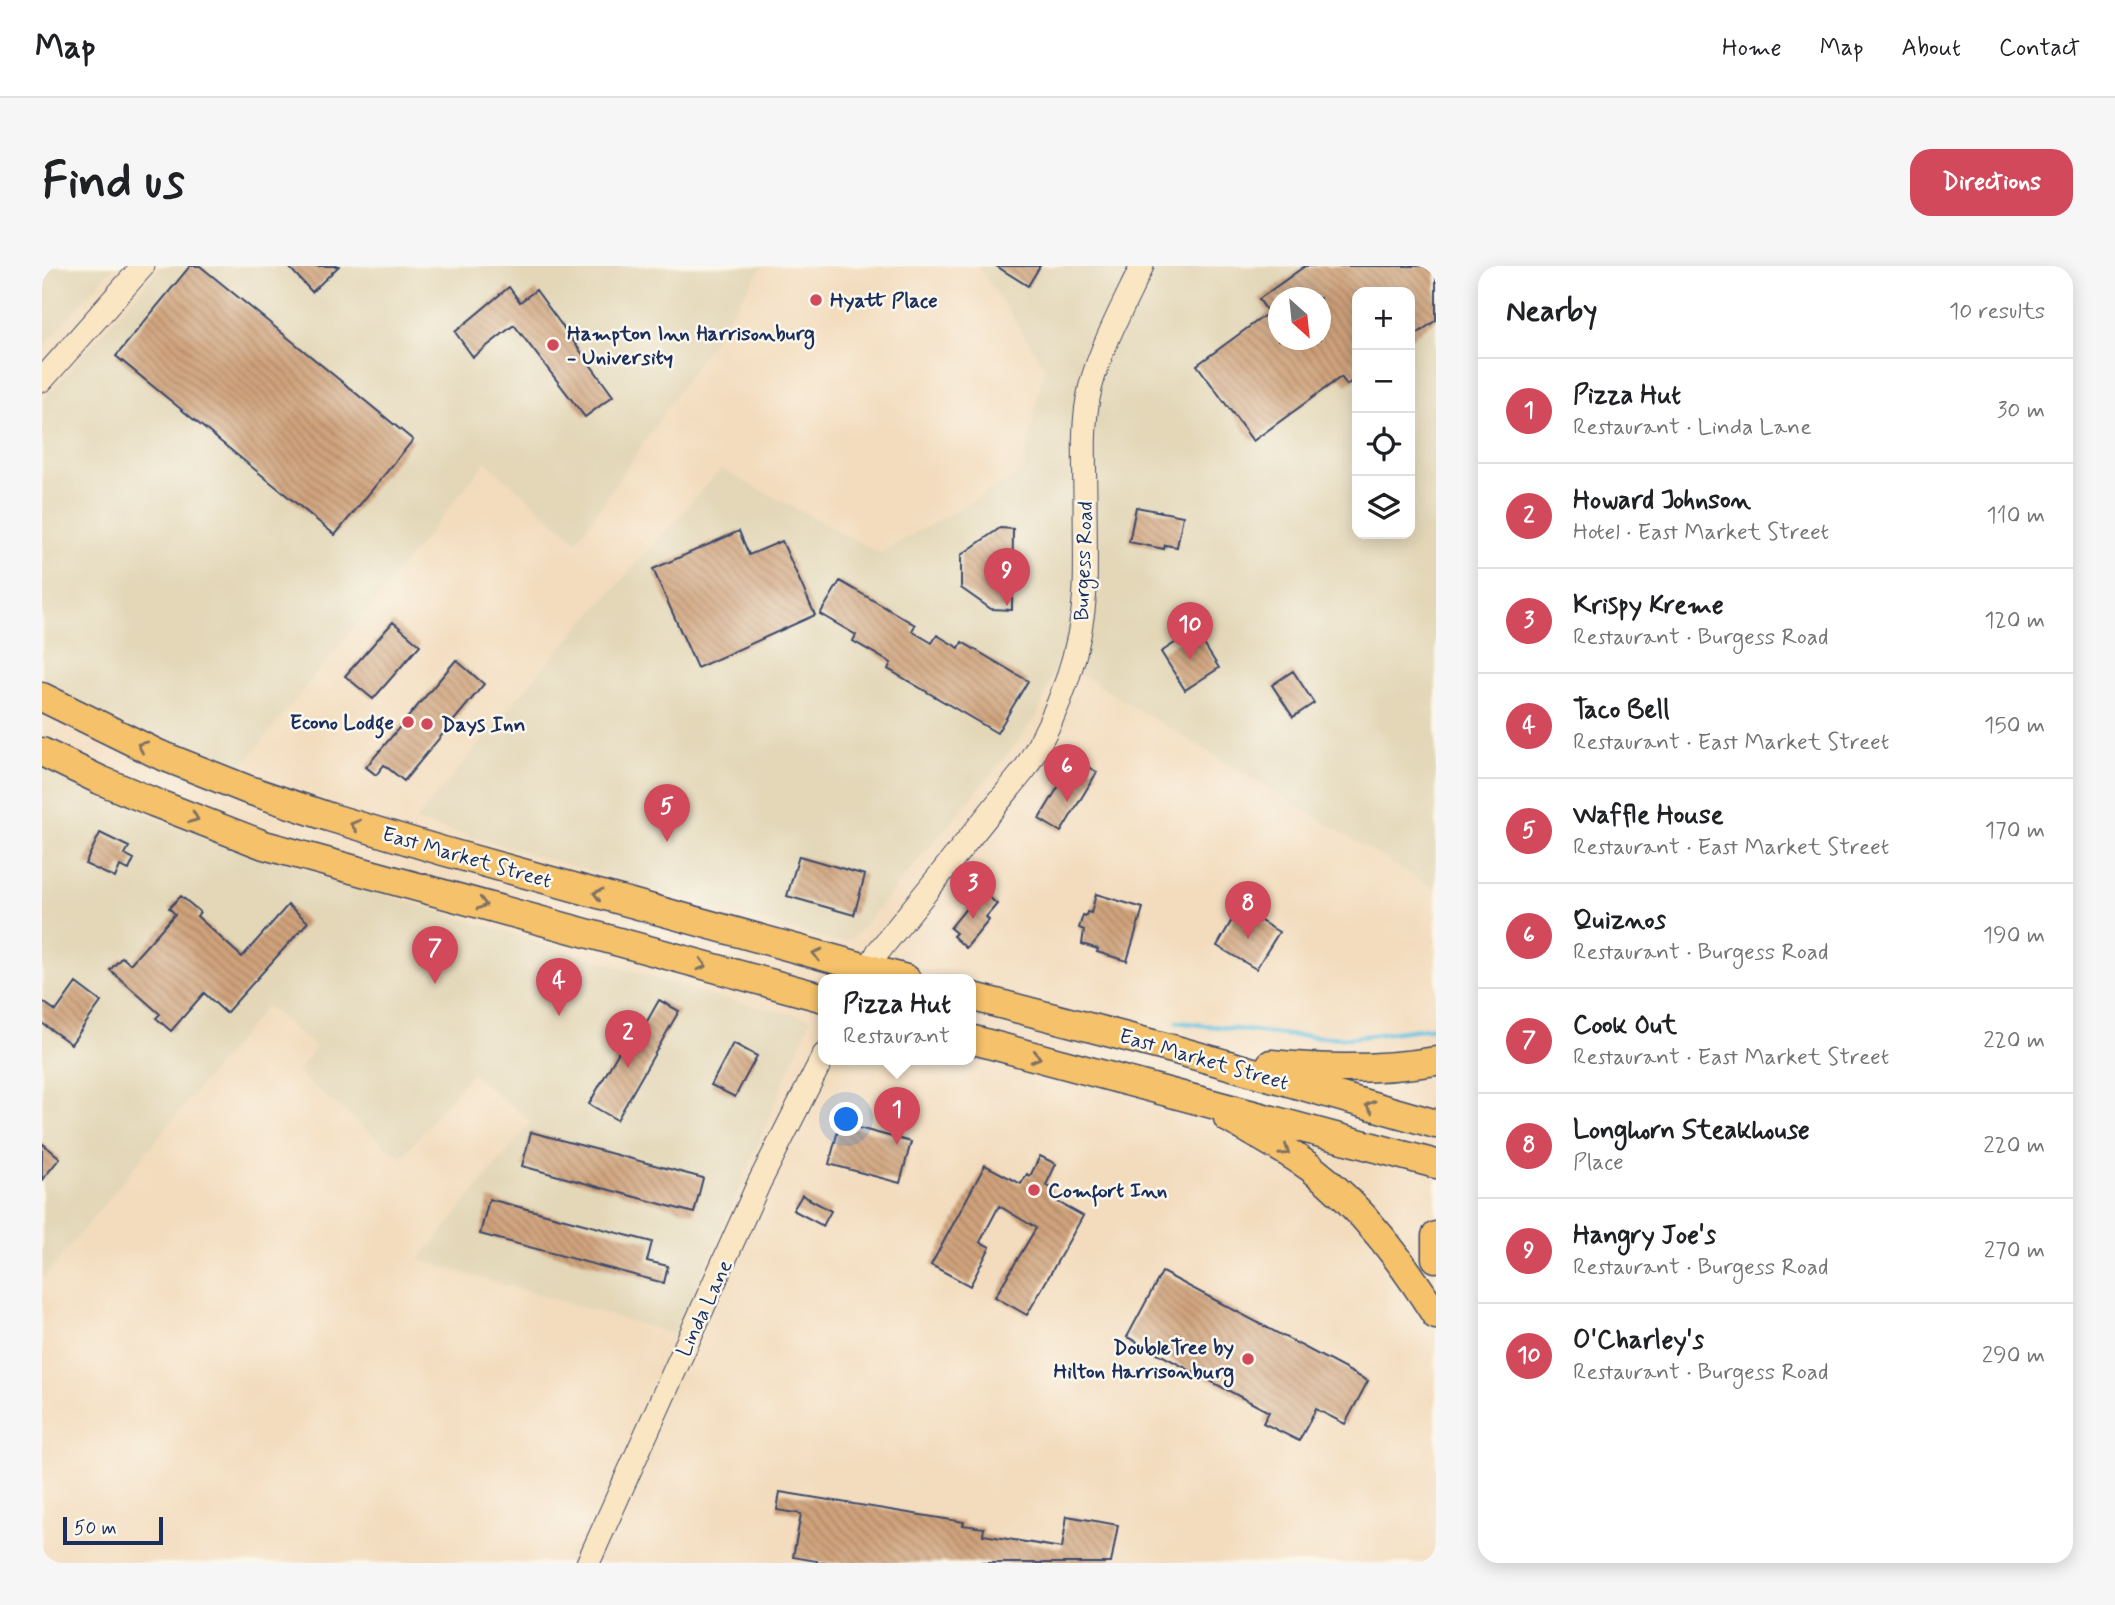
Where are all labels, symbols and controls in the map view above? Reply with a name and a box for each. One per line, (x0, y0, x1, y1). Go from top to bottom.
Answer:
text: Map (35, 26, 95, 70)
text: Home (1722, 33, 1782, 64)
text: Map (1820, 33, 1864, 64)
text: About (1902, 33, 1961, 64)
text: Contact (1999, 33, 2080, 64)
button: Directions (1910, 149, 2073, 216)
text: Find us (42, 150, 185, 215)
place label: Hyatt Place (830, 287, 938, 315)
north arrow (1268, 287, 1331, 350)
map controls (1352, 287, 1415, 539)
button: + (1352, 287, 1415, 350)
marker: Hyatt Place (808, 292, 824, 308)
text: Nearby (1506, 292, 1597, 331)
text: 10 results (1949, 297, 2045, 327)
place label: Hampton Inn Harrisonburg - University (567, 320, 815, 372)
marker: Hampton Inn Harrisonburg - University (545, 337, 561, 353)
button: − (1352, 350, 1415, 413)
text: Pizza Hut (1573, 379, 1681, 413)
text: 1 (1524, 396, 1534, 426)
text: 30 m (1997, 396, 2045, 426)
button: locate (1352, 413, 1415, 476)
text: Restaurant · Linda Lane (1573, 413, 1811, 443)
button: layers (1352, 476, 1415, 539)
text: Howard Johnson (1573, 484, 1751, 518)
street label: Burgess Road (1068, 501, 1101, 621)
text: 2 (1523, 501, 1535, 531)
text: 110 m (1986, 501, 2045, 531)
text: Hotel · East Market Street (1573, 518, 1829, 548)
pin: 9 (984, 548, 1030, 606)
text: Krispy Kreme (1573, 589, 1724, 623)
pin: 10 (1167, 602, 1213, 660)
text: 3 (1524, 606, 1534, 636)
text: 120 m (1984, 606, 2045, 636)
text: Restaurant · Burgess Road (1573, 623, 1829, 653)
text: Taco Bell (1573, 694, 1670, 728)
place label: Econo Lodge (290, 709, 394, 739)
place label: Days Inn (441, 711, 525, 739)
text: 4 (1522, 711, 1536, 741)
text: 150 m (1984, 711, 2045, 741)
marker: Econo Lodge (400, 714, 416, 730)
marker: Days Inn (419, 716, 435, 732)
text: Restaurant · East Market Street (1573, 728, 1889, 758)
one-way arrow (137, 740, 149, 754)
pin: 6 (1044, 744, 1090, 802)
pin: 5 (644, 784, 690, 842)
text: Waffle House (1573, 799, 1723, 833)
one-way arrow (188, 810, 200, 824)
text: 5 (1522, 816, 1536, 846)
text: 170 m (1985, 816, 2045, 846)
one-way arrow (349, 818, 361, 833)
street label: East Market Street (379, 820, 555, 896)
text: Restaurant · East Market Street (1573, 833, 1889, 863)
pin: 3 (950, 861, 996, 919)
pin: 8 (1225, 881, 1271, 939)
one-way arrow (592, 887, 604, 902)
one-way arrow (476, 896, 488, 911)
text: Quiznos (1573, 904, 1666, 938)
text: 6 (1523, 921, 1535, 951)
text: 190 m (1983, 921, 2045, 951)
pin: 7 (412, 926, 458, 984)
text: Restaurant · Burgess Road (1573, 938, 1829, 968)
one-way arrow (811, 948, 823, 962)
one-way arrow (696, 956, 708, 971)
pin: 4 (536, 958, 582, 1016)
popup (818, 974, 976, 1065)
text: Pizza Hut (843, 988, 951, 1022)
text: Cook Out (1573, 1009, 1677, 1043)
pin: 2 (605, 1010, 651, 1068)
text: Restaurant (843, 1022, 950, 1052)
street label: East Market Street (1116, 1022, 1292, 1098)
text: 7 (1522, 1026, 1536, 1056)
text: 220 m (1983, 1026, 2045, 1056)
text: Restaurant · East Market Street (1573, 1043, 1889, 1073)
one-way arrow (1030, 1049, 1042, 1063)
pin: 1 (874, 1087, 920, 1145)
one-way arrow (1365, 1099, 1377, 1114)
your location (829, 1102, 863, 1136)
text: Longhorn Steakhouse (1573, 1114, 1810, 1148)
text: 8 (1523, 1131, 1535, 1161)
text: 220 m (1983, 1131, 2045, 1161)
one-way arrow (1277, 1142, 1290, 1155)
text: Place (1573, 1148, 1624, 1178)
place label: Comfort Inn (1048, 1177, 1167, 1207)
marker: Comfort Inn (1026, 1182, 1042, 1198)
text: Hangry Joe's (1573, 1219, 1716, 1253)
text: 9 (1523, 1236, 1535, 1266)
text: 270 m (1984, 1236, 2045, 1266)
text: Restaurant · Burgess Road (1573, 1253, 1829, 1283)
street label: Linda Lane (670, 1255, 740, 1361)
text: O'Charley's (1573, 1324, 1704, 1358)
place label: DoubleTree by Hilton Harrisonburg (1054, 1334, 1234, 1388)
text: 10 (1517, 1341, 1541, 1371)
text: 290 m (1982, 1341, 2045, 1371)
marker: DoubleTree by Hilton Harrisonburg (1240, 1351, 1256, 1367)
text: Restaurant · Burgess Road (1573, 1358, 1829, 1388)
scale bar (63, 1514, 163, 1546)
text: 50 m (74, 1516, 117, 1541)

